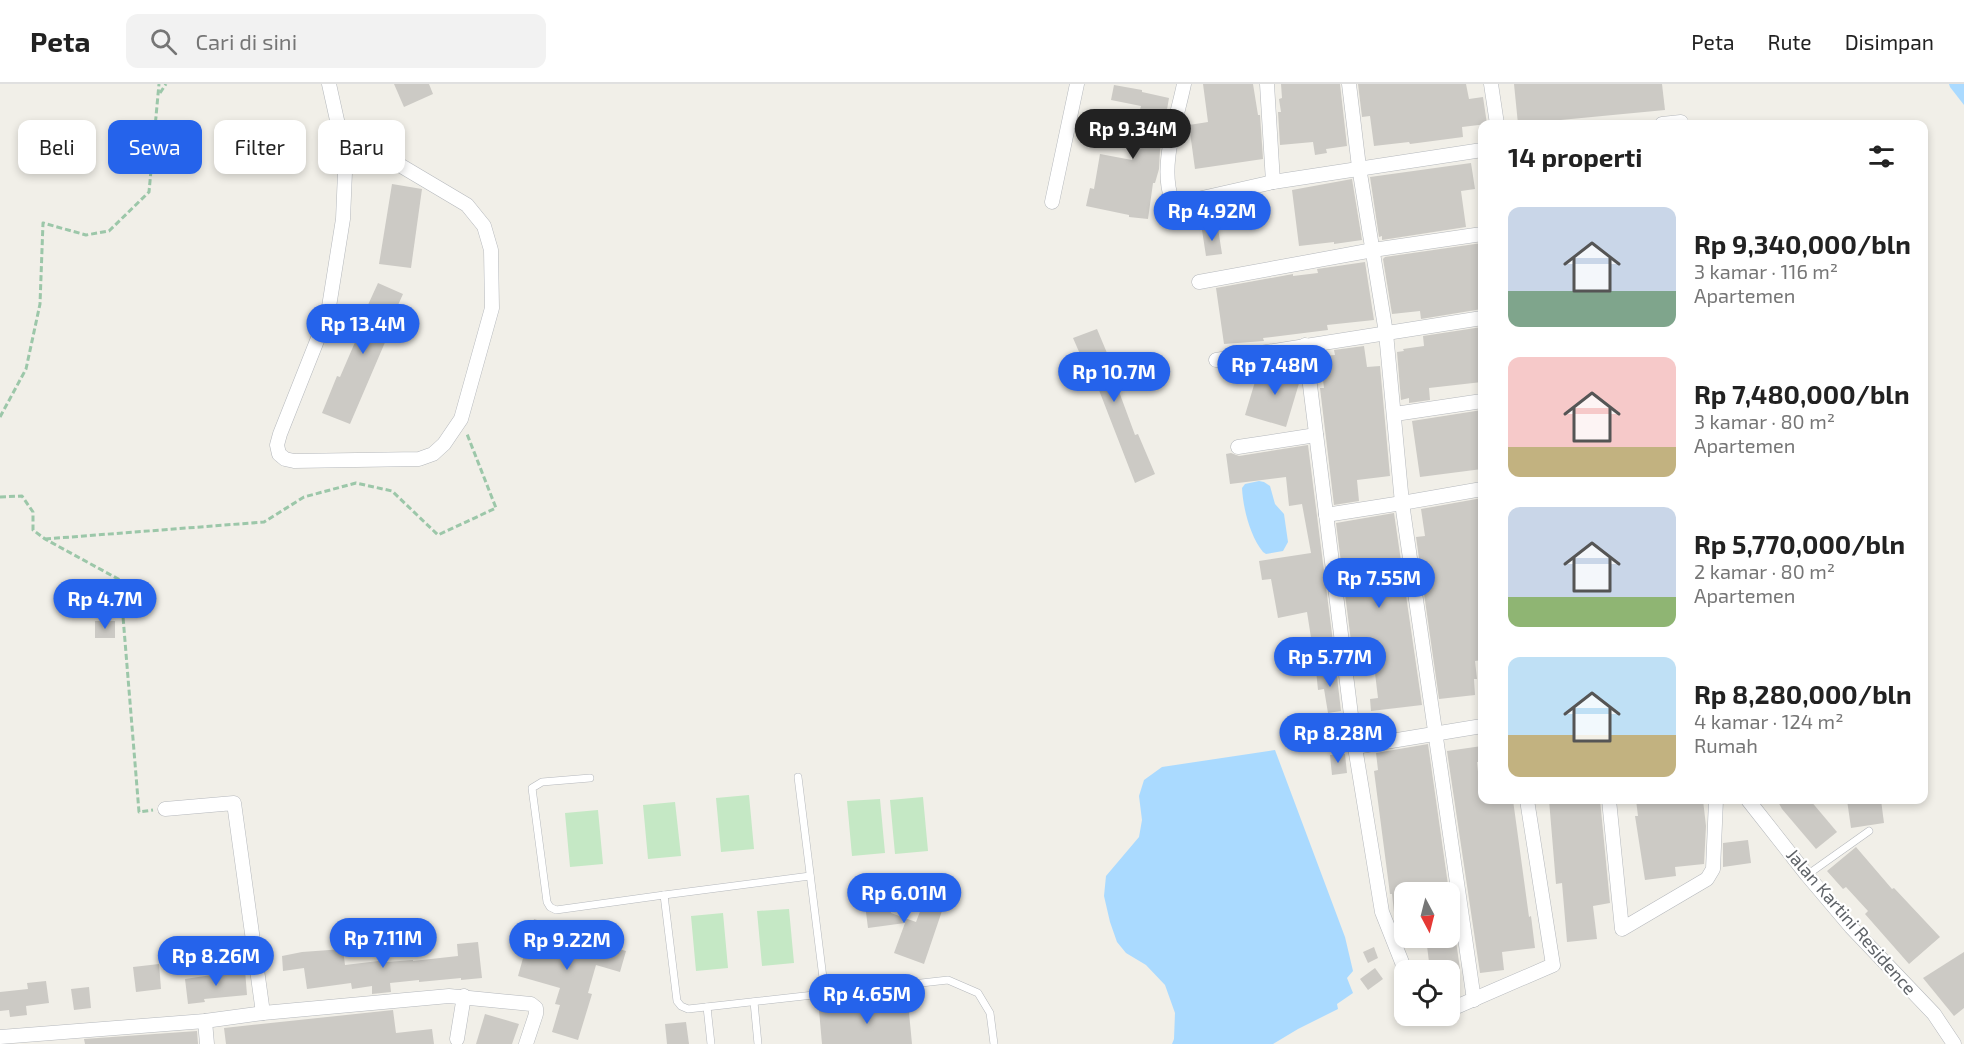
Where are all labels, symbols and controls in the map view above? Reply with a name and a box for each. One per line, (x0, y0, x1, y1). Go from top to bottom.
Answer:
search box (126, 14, 546, 68)
text: Peta (30, 24, 90, 58)
icon: search (147, 25, 180, 58)
text: Cari di sini (195, 28, 297, 54)
text: Peta (1691, 29, 1734, 54)
text: Rute (1767, 29, 1812, 54)
text: Disimpan (1845, 29, 1934, 54)
pin: Rp 9.34M (1071, 109, 1195, 160)
text: Rp 9.34M (1089, 116, 1177, 140)
chip: Beli (18, 120, 96, 174)
chip: Sewa (108, 120, 202, 174)
chip: Filter (214, 120, 306, 174)
chip: Baru (318, 120, 405, 174)
icon: filters (1865, 140, 1898, 173)
text: 14 properti (1508, 141, 1642, 172)
pin: Rp 4.92M (1150, 191, 1274, 242)
text: Rp 4.92M (1168, 198, 1256, 222)
text: Rp 9,340,000/bln (1694, 228, 1911, 259)
icon: home (1556, 231, 1628, 303)
text: 3 kamar · 116 m² (1694, 259, 1838, 283)
text: Apartemen (1694, 283, 1795, 307)
pin: Rp 13.4M (301, 304, 425, 355)
text: Rp 13.4M (320, 311, 406, 335)
pin: Rp 7.48M (1213, 345, 1337, 396)
pin: Rp 10.7M (1052, 352, 1176, 403)
text: Rp 7.48M (1231, 352, 1319, 376)
text: Rp 10.7M (1072, 359, 1156, 383)
text: Rp 7,480,000/bln (1694, 378, 1910, 409)
icon: home (1556, 381, 1628, 453)
text: 3 kamar · 80 m² (1694, 409, 1835, 433)
text: Apartemen (1694, 433, 1795, 457)
text: Rp 5,770,000/bln (1694, 528, 1905, 559)
icon: home (1556, 531, 1628, 603)
pin: Rp 7.55M (1317, 558, 1441, 609)
text: 2 kamar · 80 m² (1694, 559, 1835, 583)
text: Rp 7.55M (1337, 565, 1421, 589)
pin: Rp 4.7M (50, 579, 160, 630)
text: Apartemen (1694, 583, 1795, 607)
text: Rp 4.7M (67, 586, 143, 610)
pin: Rp 5.77M (1268, 637, 1392, 688)
text: Rp 5.77M (1288, 644, 1372, 668)
text: Rp 8,280,000/bln (1694, 678, 1912, 709)
icon: home (1556, 681, 1628, 753)
text: 4 kamar · 124 m² (1694, 709, 1843, 733)
pin: Rp 8.28M (1276, 713, 1400, 764)
text: Rp 8.28M (1294, 720, 1382, 744)
text: Rumah (1694, 733, 1758, 757)
street label: Jalan Kartini Residence (1782, 844, 1921, 999)
pin: Rp 6.01M (842, 873, 966, 924)
text: Rp 6.01M (861, 880, 947, 904)
north arrow (1394, 882, 1460, 948)
map controls (1394, 882, 1460, 1026)
pin: Rp 7.11M (321, 918, 445, 969)
pin: Rp 9.22M (505, 920, 629, 971)
text: Rp 7.11M (344, 925, 422, 949)
text: Rp 9.22M (523, 927, 611, 951)
pin: Rp 8.26M (154, 936, 278, 987)
text: Rp 8.26M (172, 943, 260, 967)
button: locate (1394, 960, 1460, 1026)
pin: Rp 4.65M (805, 974, 929, 1025)
text: Rp 4.65M (823, 981, 911, 1005)

